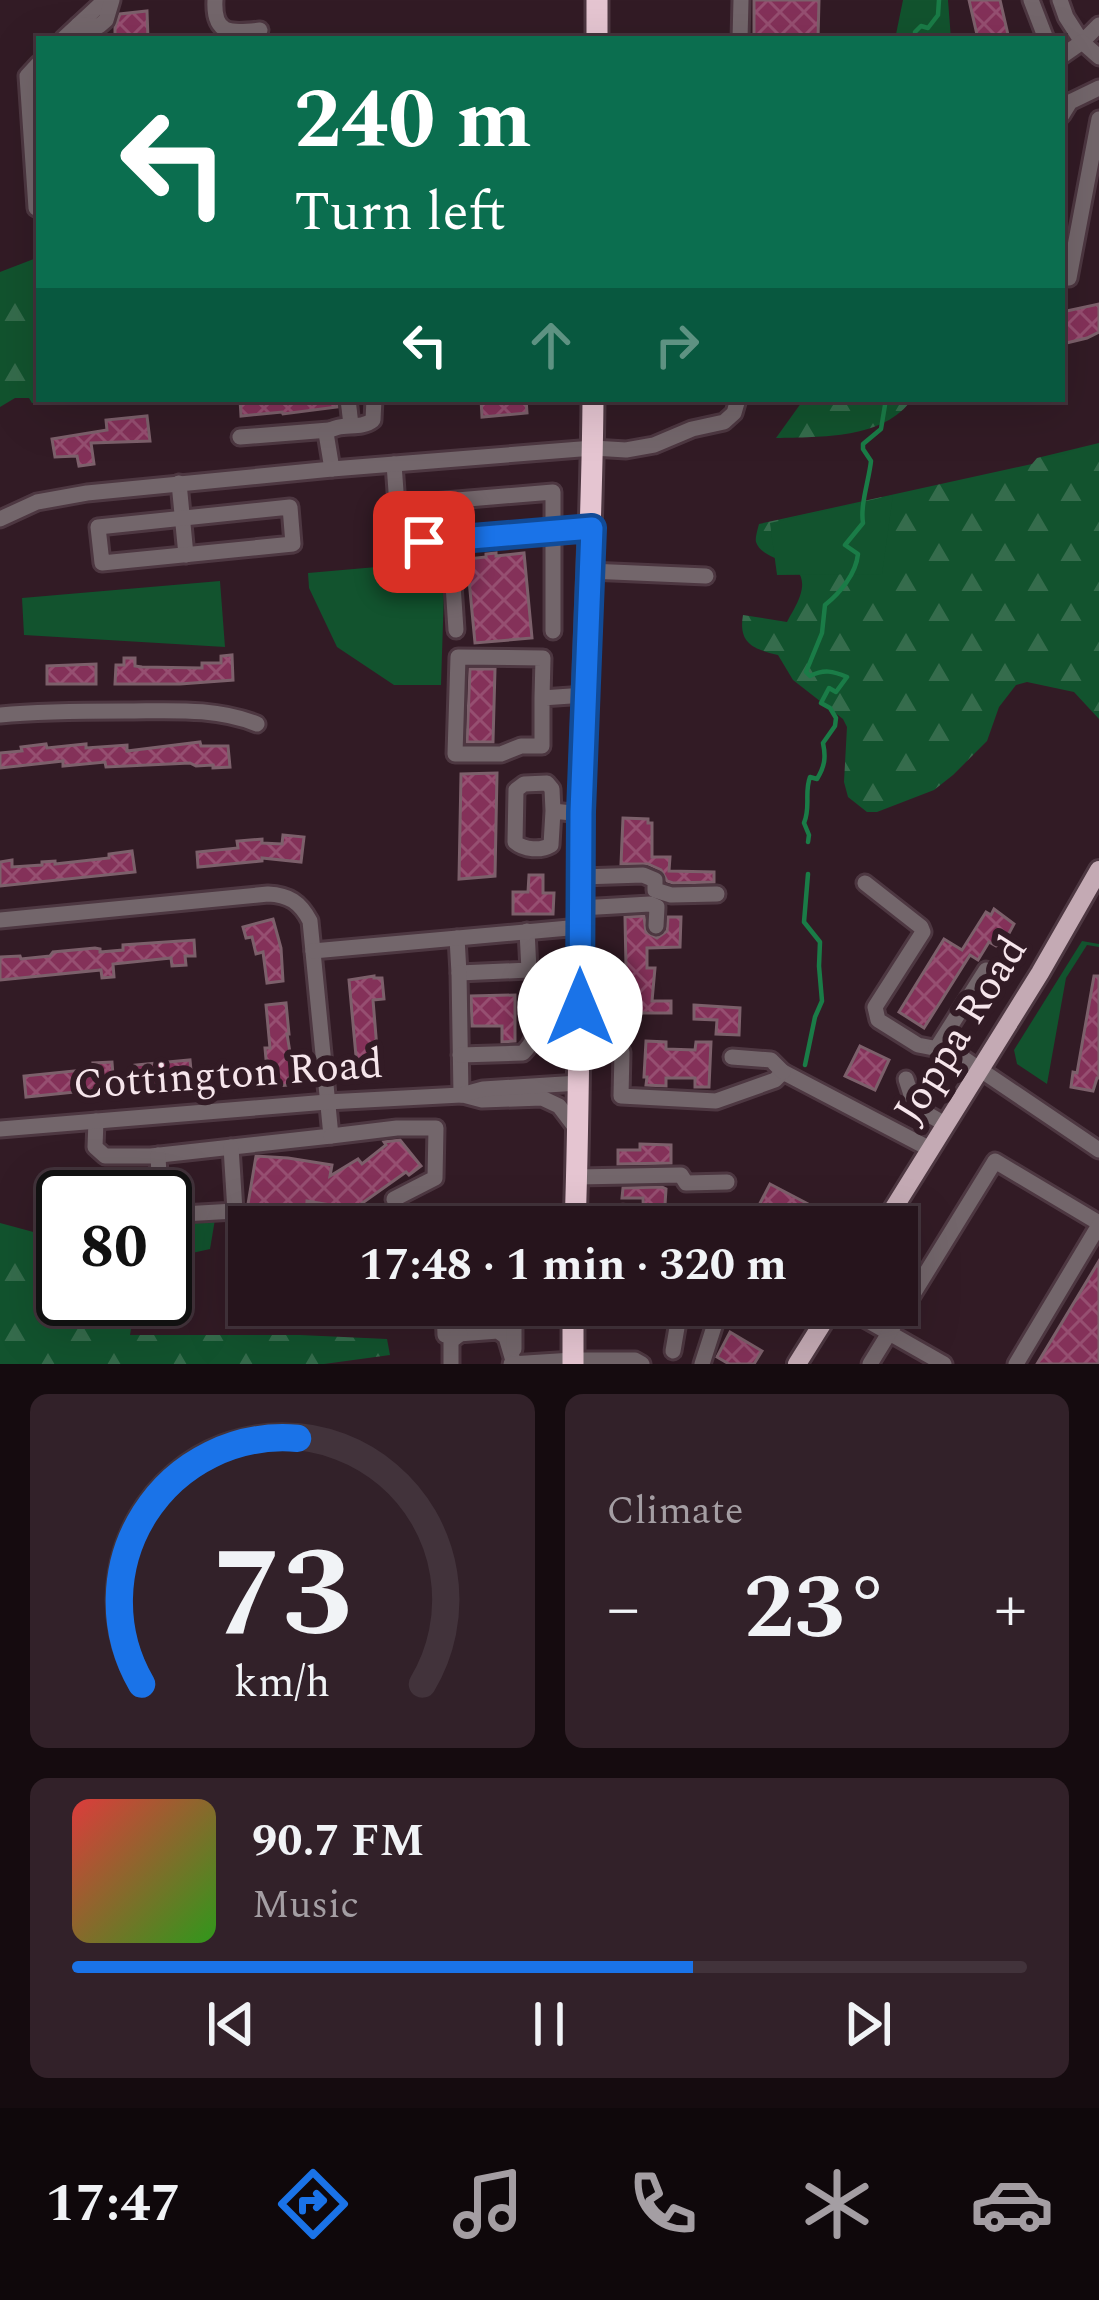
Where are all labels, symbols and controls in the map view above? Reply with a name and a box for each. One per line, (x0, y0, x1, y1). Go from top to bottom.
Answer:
text: 240 m (294, 57, 532, 185)
icon: left (96, 84, 252, 240)
text: Turn left (294, 172, 506, 254)
icon: left (392, 312, 458, 378)
icon: ahead (518, 312, 584, 378)
icon: right (644, 312, 710, 378)
pin (373, 491, 475, 593)
icon: arrive (391, 509, 457, 575)
street label: Joppa Road (878, 924, 1044, 1136)
position arrow (517, 945, 643, 1071)
street label: Cottington Road (71, 1033, 385, 1117)
speed limit sign: 80 (36, 1170, 192, 1326)
text: 17:48 · 1 min · 320 m (359, 1231, 787, 1300)
text: Climate (607, 1482, 744, 1541)
text: 73 (212, 1501, 352, 1691)
text: 23° (744, 1541, 890, 1678)
text: − (607, 1559, 640, 1660)
text: + (994, 1559, 1027, 1660)
text: km/h (234, 1651, 331, 1716)
text: 90.7 FM (252, 1807, 424, 1876)
text: Music (252, 1876, 359, 1935)
icon: previous (198, 1991, 264, 2057)
icon: pause (516, 1991, 582, 2057)
icon: next (835, 1991, 901, 2057)
icon: directions (271, 2162, 355, 2246)
icon: music (446, 2162, 530, 2246)
icon: phone (621, 2162, 705, 2246)
icon: climate (795, 2162, 879, 2246)
icon: car (970, 2162, 1054, 2246)
text: 17:47 (45, 2163, 181, 2245)

